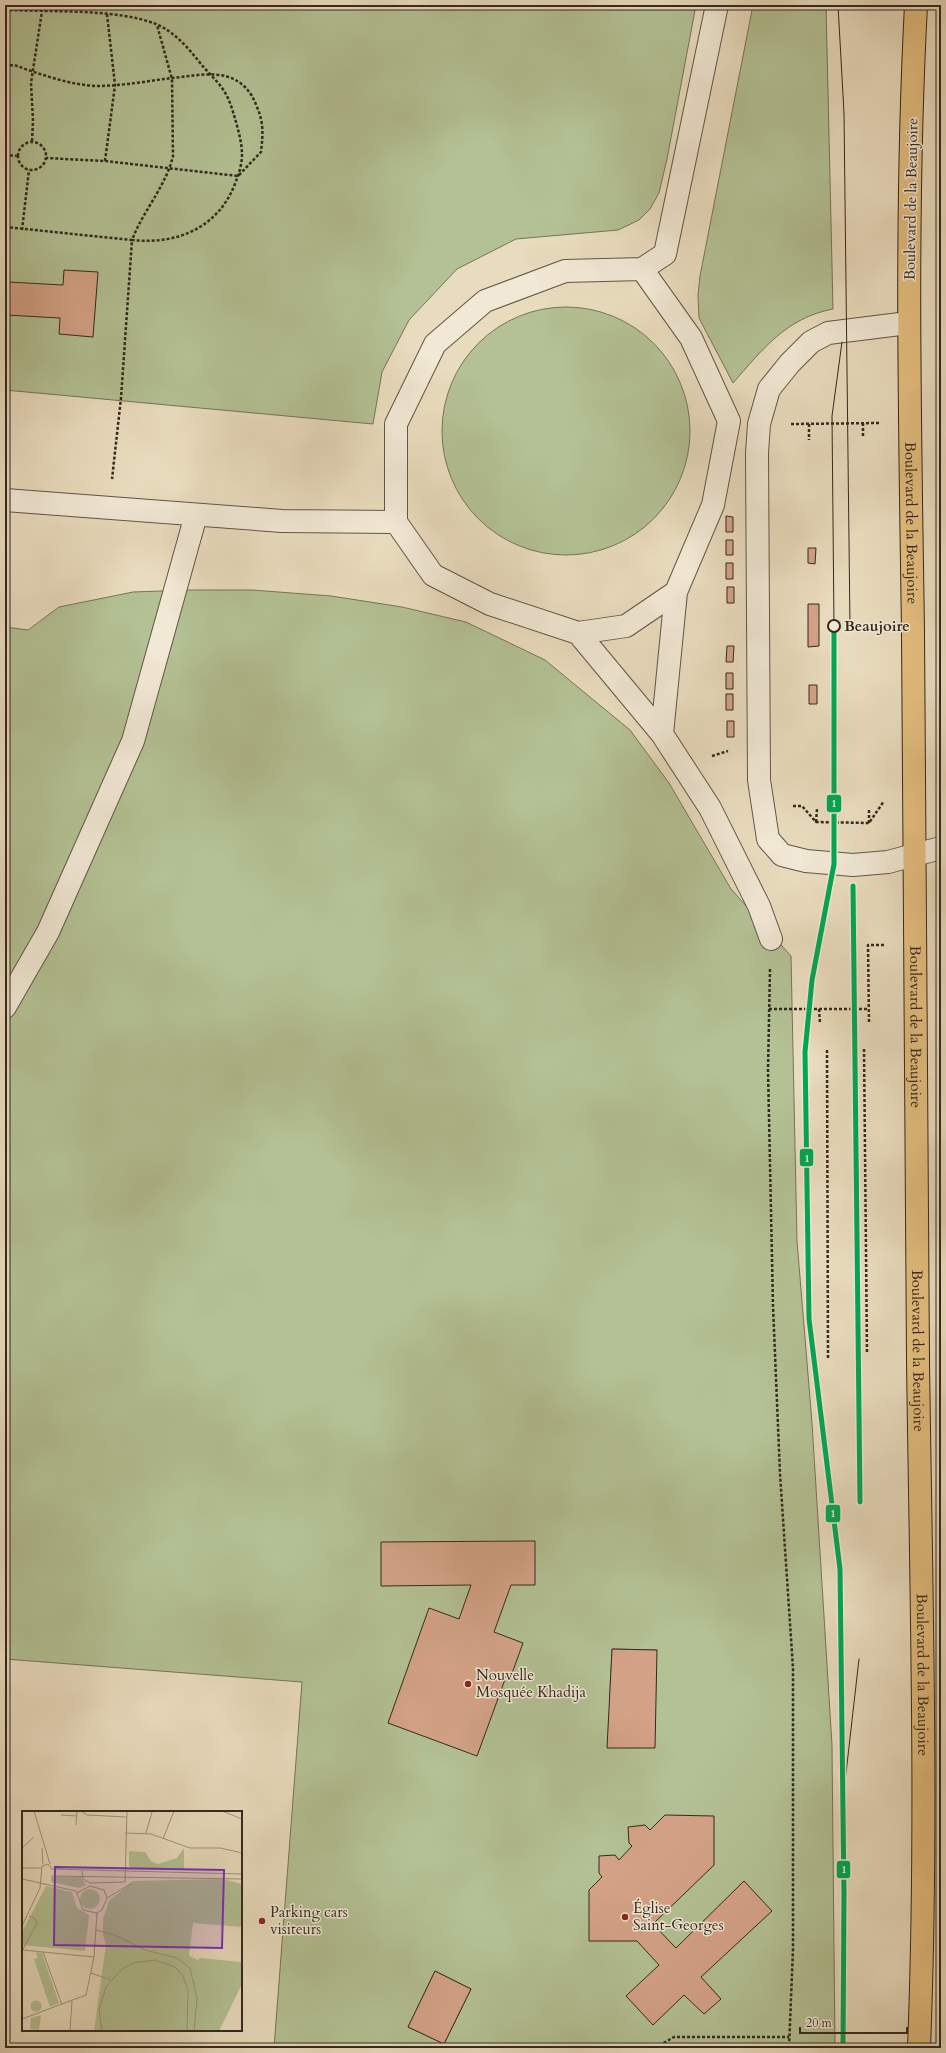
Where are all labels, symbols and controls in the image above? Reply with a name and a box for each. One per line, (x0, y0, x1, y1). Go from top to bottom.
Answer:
street label: Boulevard de la Beaujoire (900, 117, 922, 280)
street label: Boulevard de la Beaujoire (900, 442, 923, 605)
place label: Beaujoire (844, 616, 910, 636)
marker: Beaujoire (827, 619, 841, 633)
line badge: 1 (826, 794, 842, 813)
text: 1 (831, 796, 837, 811)
street label: Boulevard de la Beaujoire (905, 946, 926, 1108)
line badge: 1 (799, 1148, 814, 1167)
text: 1 (804, 1151, 810, 1166)
street label: Boulevard de la Beaujoire (907, 1269, 929, 1432)
line badge: 1 (825, 1504, 841, 1523)
text: 1 (830, 1506, 836, 1521)
street label: Boulevard de la Beaujoire (912, 1593, 933, 1756)
place label: Nouvelle Mosquée Khadija (476, 1665, 586, 1702)
marker: Nouvelle Mosquée Khadija (463, 1679, 473, 1689)
inset map (22, 1811, 242, 2031)
line badge: 1 (836, 1860, 851, 1879)
text: 1 (841, 1862, 847, 1877)
place label: Église Saint-Georges (633, 1898, 724, 1935)
place label: Parking cars visiteurs (270, 1902, 348, 1939)
marker: Église Saint-Georges (620, 1912, 630, 1922)
marker: Parking cars visiteurs (257, 1916, 267, 1926)
scale bar (800, 2009, 907, 2035)
text: 20 m (806, 2015, 833, 2031)

